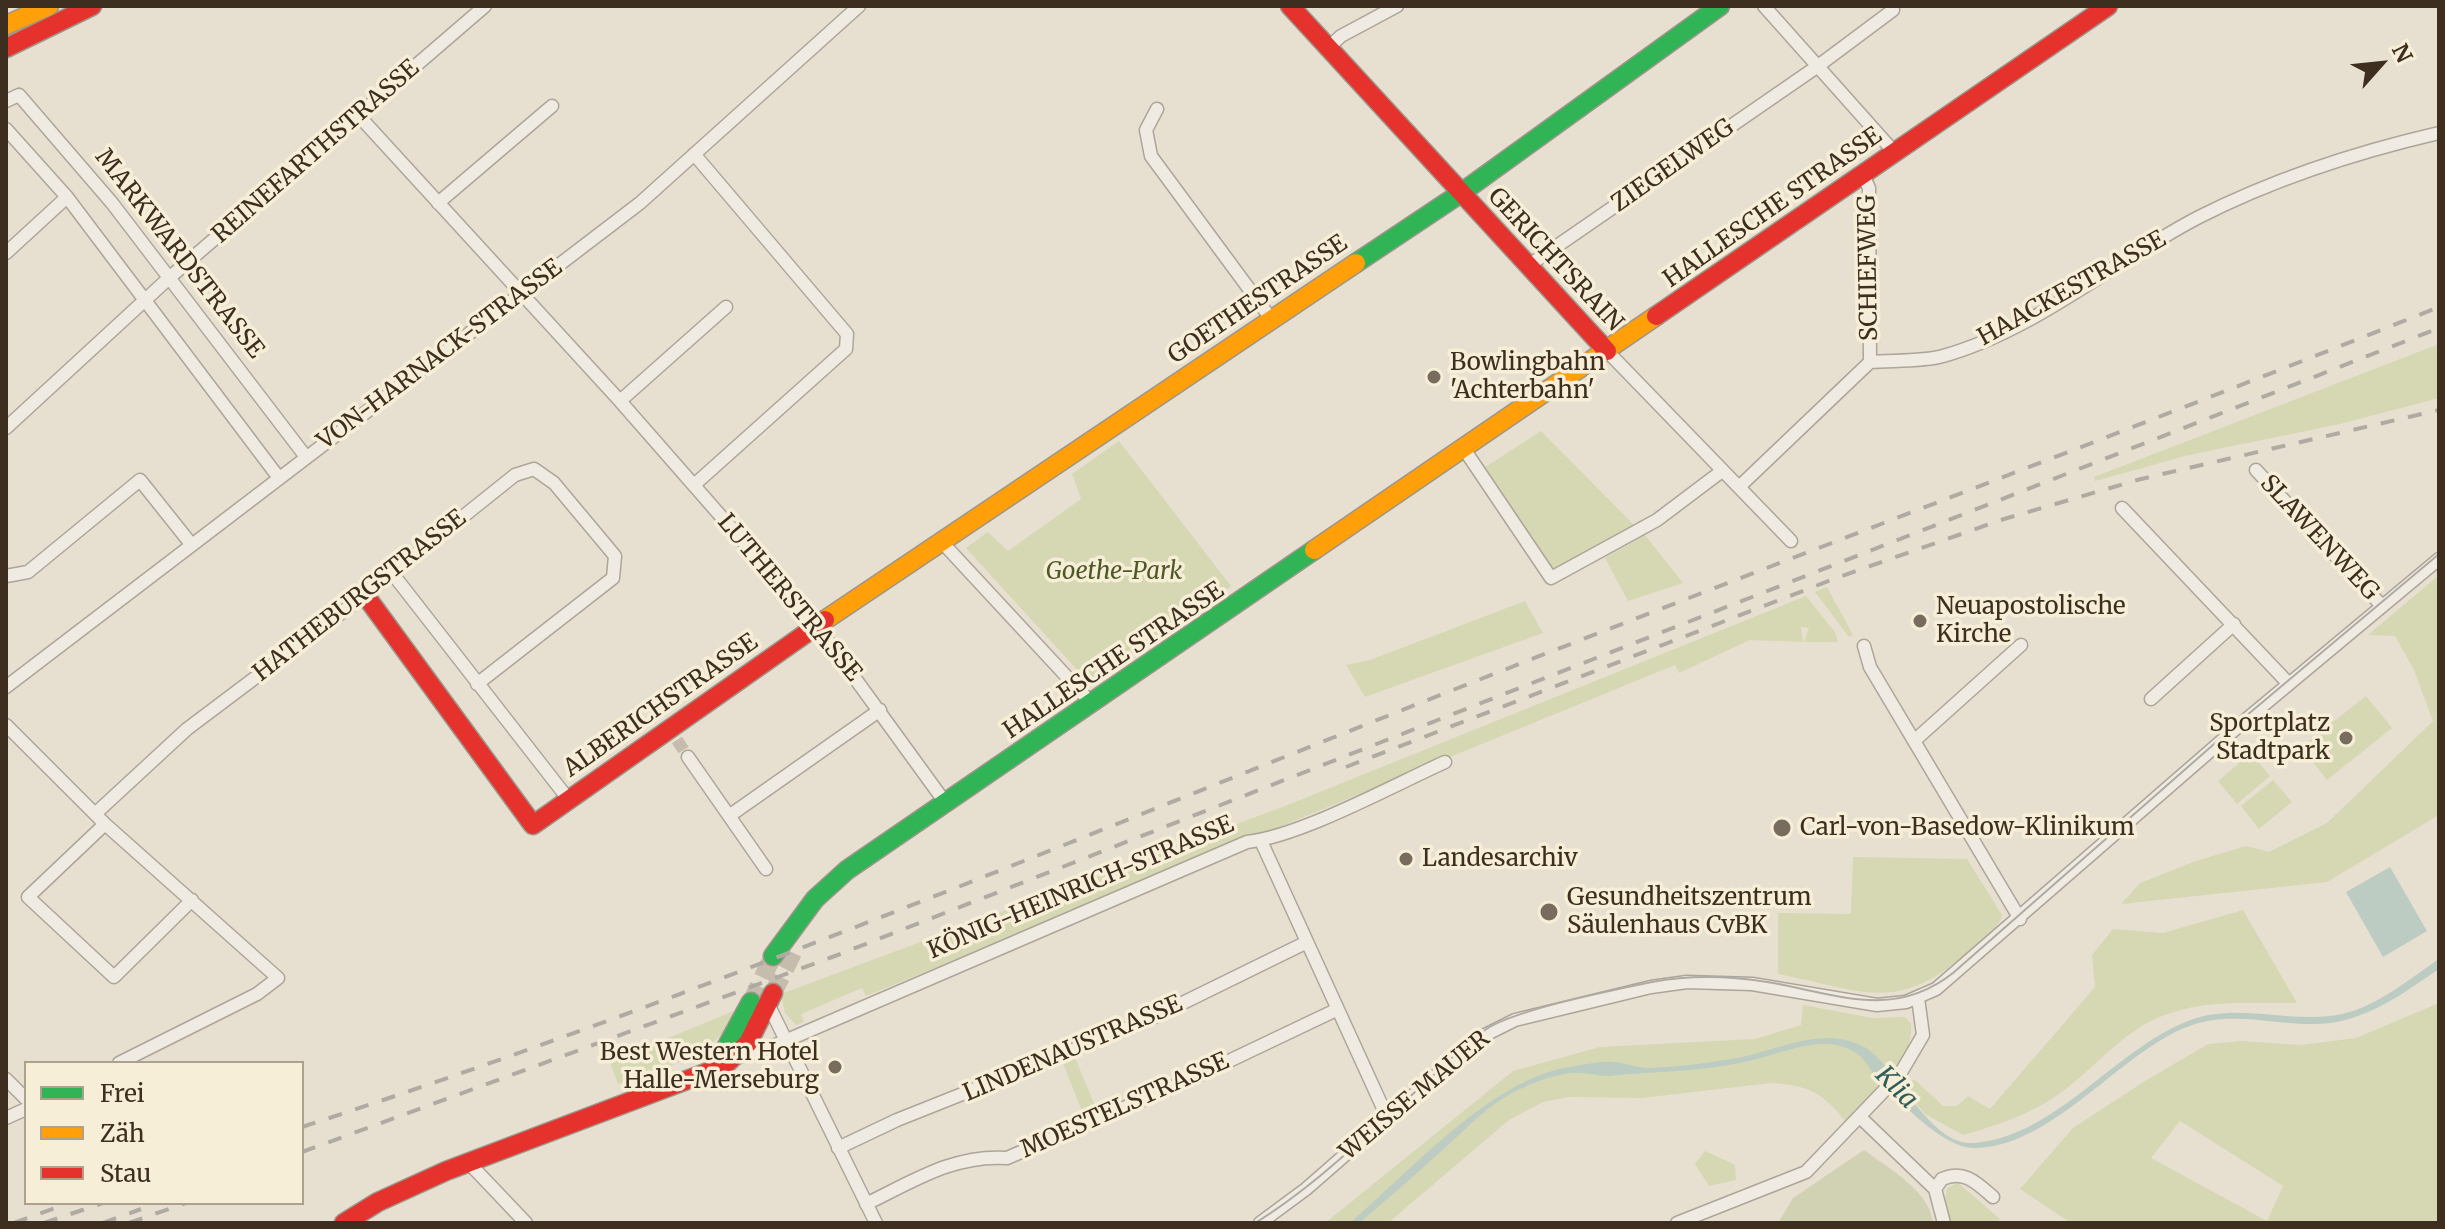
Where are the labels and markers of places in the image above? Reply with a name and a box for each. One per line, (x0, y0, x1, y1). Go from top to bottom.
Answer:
place label: Bowlingbahn 'Achterbahn' (1450, 349, 1605, 405)
marker: Bowlingbahn 'Achterbahn' (1425, 368, 1443, 386)
place label: Neuapostolische Kirche (1936, 593, 2126, 649)
marker: Neuapostolische Kirche (1911, 612, 1929, 630)
place label: Sportplatz Stadtpark (2209, 710, 2330, 766)
marker: Sportplatz Stadtpark (2337, 729, 2355, 747)
place label: Carl-von-Basedow-Klinikum (1800, 814, 2135, 842)
marker: Carl-von-Basedow-Klinikum (1771, 817, 1793, 839)
place label: Landesarchiv (1422, 845, 1578, 873)
marker: Landesarchiv (1397, 850, 1415, 868)
place label: Gesundheitszentrum Säulenhaus CvBK (1567, 884, 1812, 940)
marker: Gesundheitszentrum Säulenhaus CvBK (1538, 901, 1560, 923)
place label: Best Western Hotel Halle-Merseburg (600, 1039, 819, 1095)
marker: Best Western Hotel Halle-Merseburg (826, 1058, 844, 1076)

